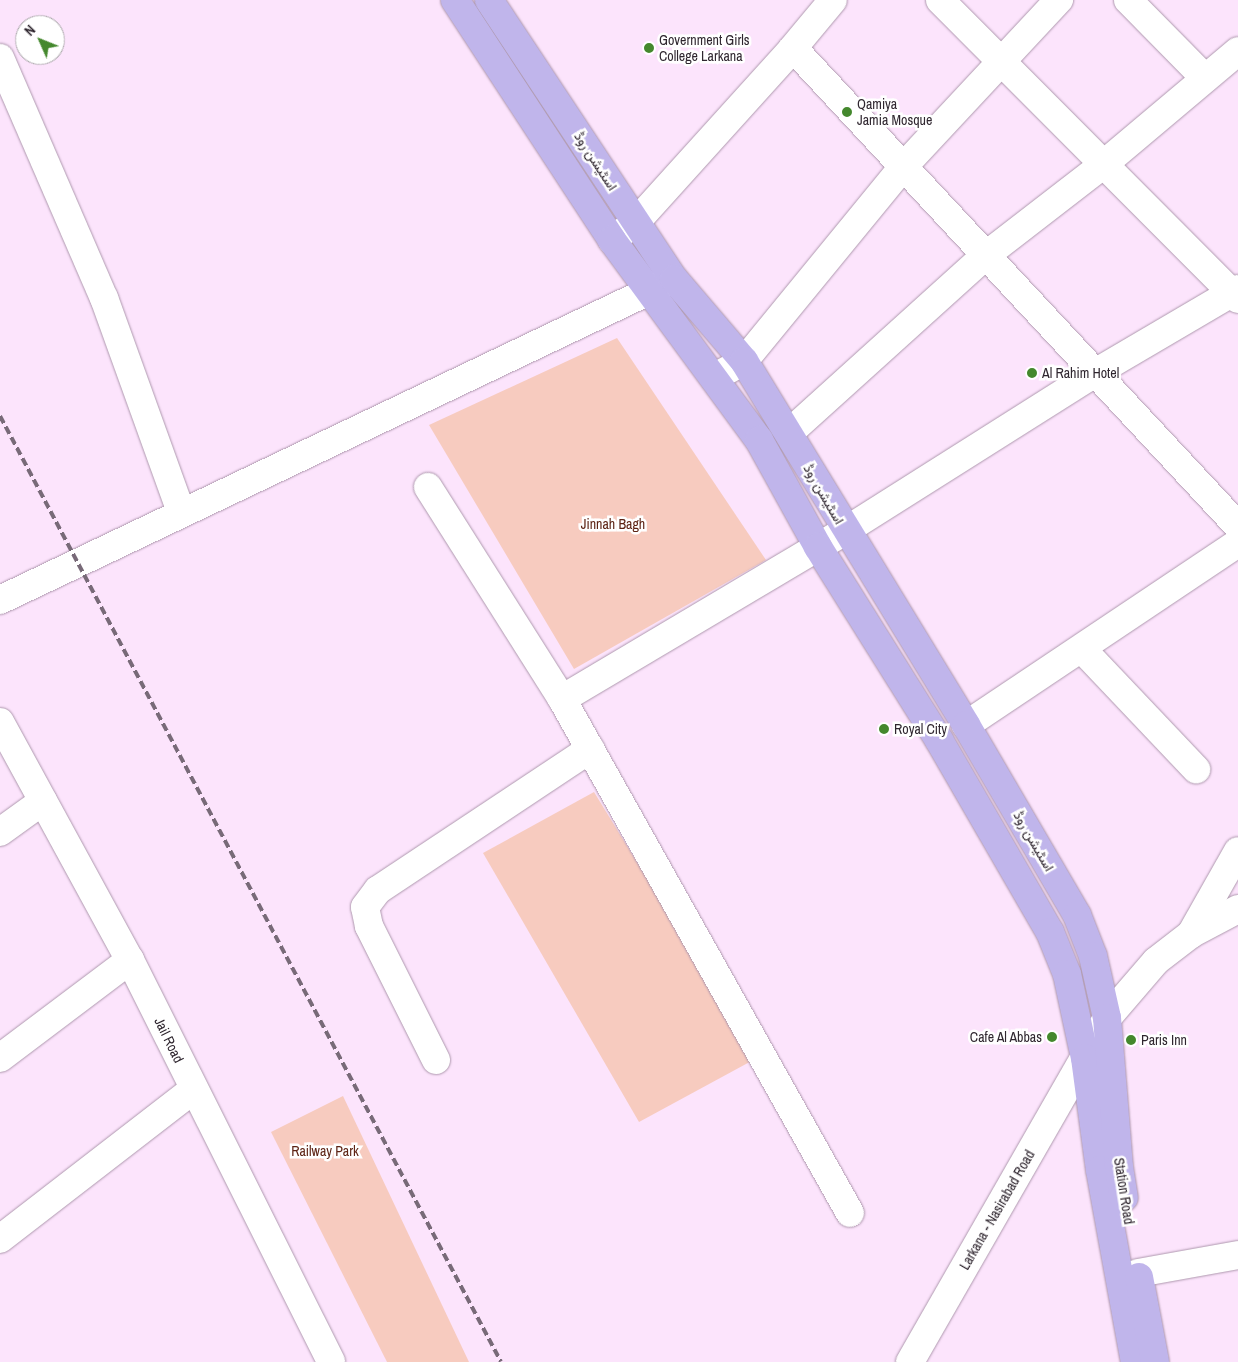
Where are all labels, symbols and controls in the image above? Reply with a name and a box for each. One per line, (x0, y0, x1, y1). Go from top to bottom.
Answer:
north arrow (15, 15, 65, 65)
text: N (21, 21, 39, 40)
place label: Government Girls College Larkana (659, 32, 750, 64)
marker: Government Girls College Larkana (643, 42, 655, 54)
place label: Qamiya Jamia Mosque (857, 96, 932, 128)
marker: Qamiya Jamia Mosque (841, 106, 853, 118)
street label: اسٹیشن روڈ (571, 128, 621, 194)
place label: Al Rahim Hotel (1042, 365, 1119, 381)
marker: Al Rahim Hotel (1026, 367, 1038, 379)
street label: اسٹیشن روڈ (800, 461, 848, 527)
park label: Jinnah Bagh (581, 516, 645, 532)
place label: Royal City (894, 721, 947, 737)
marker: Royal City (878, 723, 890, 735)
street label: اسٹیشن روڈ (1010, 808, 1058, 874)
street label: Jail Road (151, 1015, 187, 1065)
place label: Cafe Al Abbas (969, 1029, 1042, 1045)
marker: Cafe Al Abbas (1046, 1031, 1058, 1043)
place label: Paris Inn (1141, 1032, 1187, 1048)
marker: Paris Inn (1125, 1034, 1137, 1046)
park label: Railway Park (291, 1143, 359, 1159)
street label: Larkana - Nasirabad Road (956, 1147, 1038, 1273)
street label: Station Road (1110, 1157, 1138, 1225)

